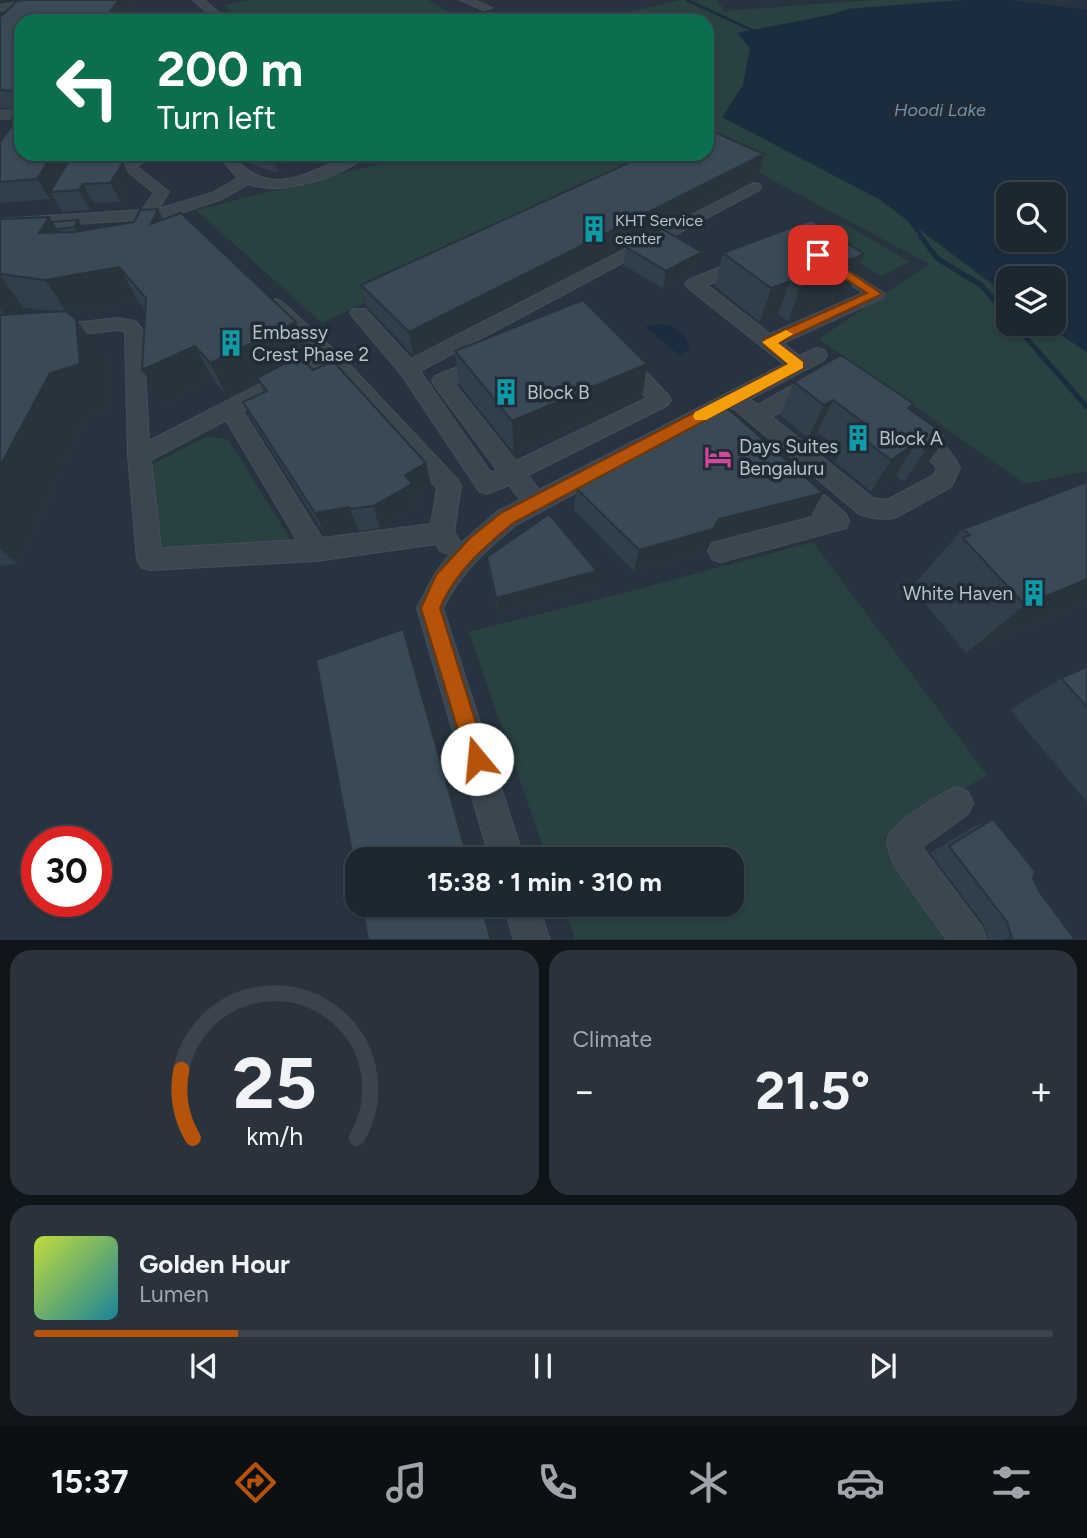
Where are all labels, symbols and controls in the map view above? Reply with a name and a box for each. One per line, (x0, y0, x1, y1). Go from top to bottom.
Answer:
text: 200 m (157, 39, 303, 98)
icon: left (42, 42, 133, 133)
text: Turn left (157, 99, 276, 137)
water label: Hoodi Lake (894, 99, 986, 121)
map controls (996, 182, 1066, 336)
button: search (996, 182, 1066, 252)
place label: KHT Service center (615, 211, 703, 248)
building icon: KHT Service center (579, 214, 609, 244)
pin (788, 225, 848, 285)
icon: arrive (799, 236, 837, 274)
button: layers (996, 266, 1066, 336)
place label: Embassy Crest Phase 2 (252, 321, 369, 366)
building icon: Embassy Crest Phase 2 (216, 328, 246, 358)
building icon: Block B (491, 377, 521, 407)
place label: Block B (527, 381, 590, 404)
building icon: Block A (843, 423, 873, 453)
place label: Block A (879, 427, 943, 450)
place label: Days Suites Bengaluru (739, 435, 838, 480)
hotel icon: Days Suites Bengaluru (703, 442, 733, 472)
building icon: White Haven (1019, 578, 1049, 608)
place label: White Haven (903, 582, 1013, 605)
position arrow (440, 722, 514, 796)
speed limit sign: 30 (21, 826, 112, 917)
text: 15:38 · 1 min · 310 m (427, 866, 662, 898)
text: Climate (573, 1025, 652, 1053)
text: 25 (232, 1040, 316, 1127)
text: 21.5° (755, 1060, 870, 1122)
text: − (573, 1068, 596, 1114)
text: + (1029, 1068, 1053, 1114)
text: km/h (246, 1121, 303, 1151)
text: Golden Hour (139, 1248, 290, 1280)
text: Lumen (139, 1280, 209, 1308)
icon: previous (185, 1347, 223, 1385)
icon: pause (524, 1347, 562, 1385)
icon: next (864, 1347, 902, 1385)
icon: directions (231, 1458, 280, 1507)
icon: music (382, 1458, 431, 1507)
icon: phone (533, 1458, 582, 1507)
icon: climate (684, 1458, 733, 1507)
icon: car (836, 1458, 885, 1507)
icon: filters (987, 1458, 1036, 1507)
text: 15:37 (51, 1463, 128, 1501)

